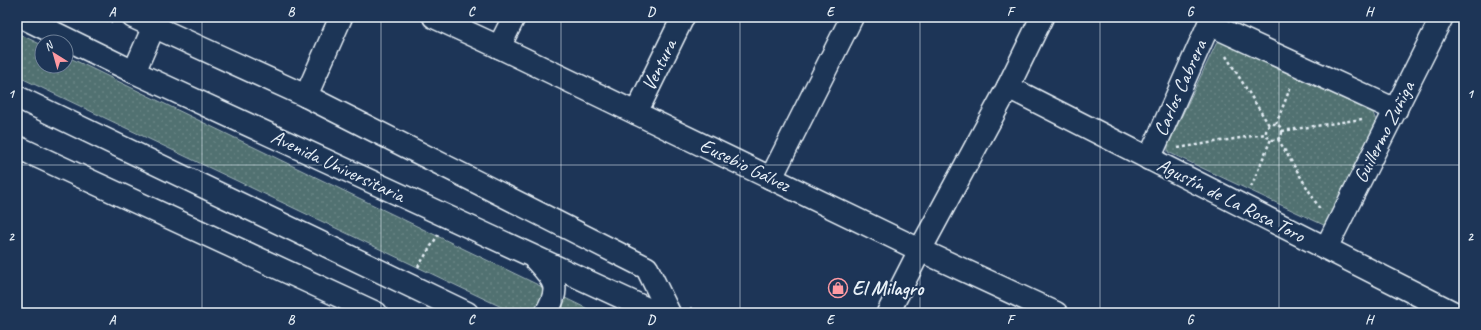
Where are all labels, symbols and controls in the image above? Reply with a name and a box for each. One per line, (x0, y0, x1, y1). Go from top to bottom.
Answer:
text: A (109, 4, 117, 20)
text: B (288, 4, 296, 20)
text: C (468, 4, 476, 20)
text: D (647, 4, 656, 20)
text: E (827, 4, 836, 20)
text: F (1007, 4, 1016, 20)
text: G (1187, 4, 1195, 20)
text: H (1365, 4, 1375, 20)
north arrow (34, 34, 74, 74)
street label: Ventura (636, 34, 683, 95)
street label: Carlos Cabrera (1148, 34, 1213, 140)
text: N (41, 37, 57, 54)
street label: Guillermo Zuñiga (1348, 75, 1421, 187)
text: 1 (8, 86, 16, 102)
text: 1 (1467, 86, 1475, 102)
street label: Avenida Universitaria (267, 124, 410, 209)
street label: Eusebio Gálvez (696, 133, 796, 198)
street label: Agustín de La Rosa Toro (1153, 152, 1310, 248)
text: 2 (8, 229, 15, 245)
text: 2 (1467, 229, 1474, 245)
place label: El Milagro (852, 276, 925, 301)
shop icon: El Milagro (827, 277, 849, 299)
text: A (109, 312, 117, 328)
text: B (288, 312, 296, 328)
text: C (468, 312, 476, 328)
text: D (647, 312, 656, 328)
text: E (827, 312, 836, 328)
text: F (1007, 312, 1016, 328)
text: G (1187, 312, 1195, 328)
text: H (1365, 312, 1375, 328)

